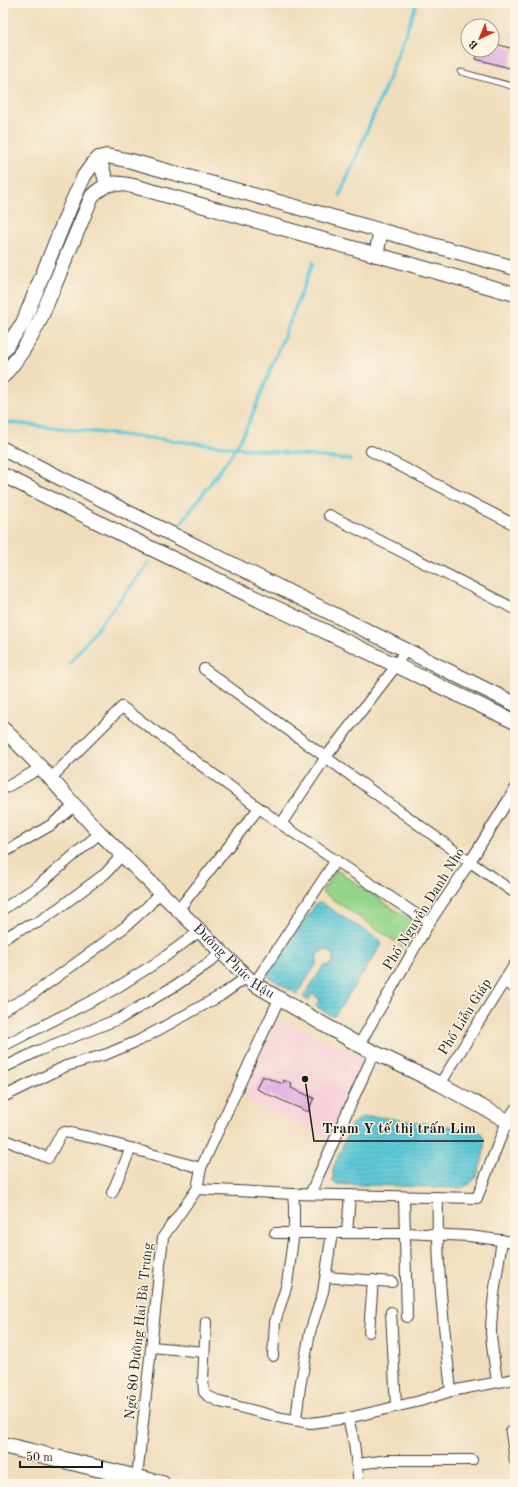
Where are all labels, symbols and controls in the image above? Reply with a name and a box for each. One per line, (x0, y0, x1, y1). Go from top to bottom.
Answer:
north arrow (460, 18, 500, 58)
text: B (467, 37, 481, 51)
street label: Phố Nguyễn Danh Nho (380, 845, 467, 973)
street label: Đường Phúc Hậu (190, 922, 277, 1001)
street label: Phố Liễu Giáp (435, 976, 494, 1058)
callout: Trạm Y tế thị trấn Lim (314, 1114, 484, 1141)
text: Trạm Y tế thị trấn Lim (322, 1121, 476, 1137)
street label: Ngõ 80 Đường Hai Bà Trưng (123, 1241, 155, 1420)
scale bar (20, 1443, 102, 1469)
text: 50 m (26, 1451, 53, 1464)

